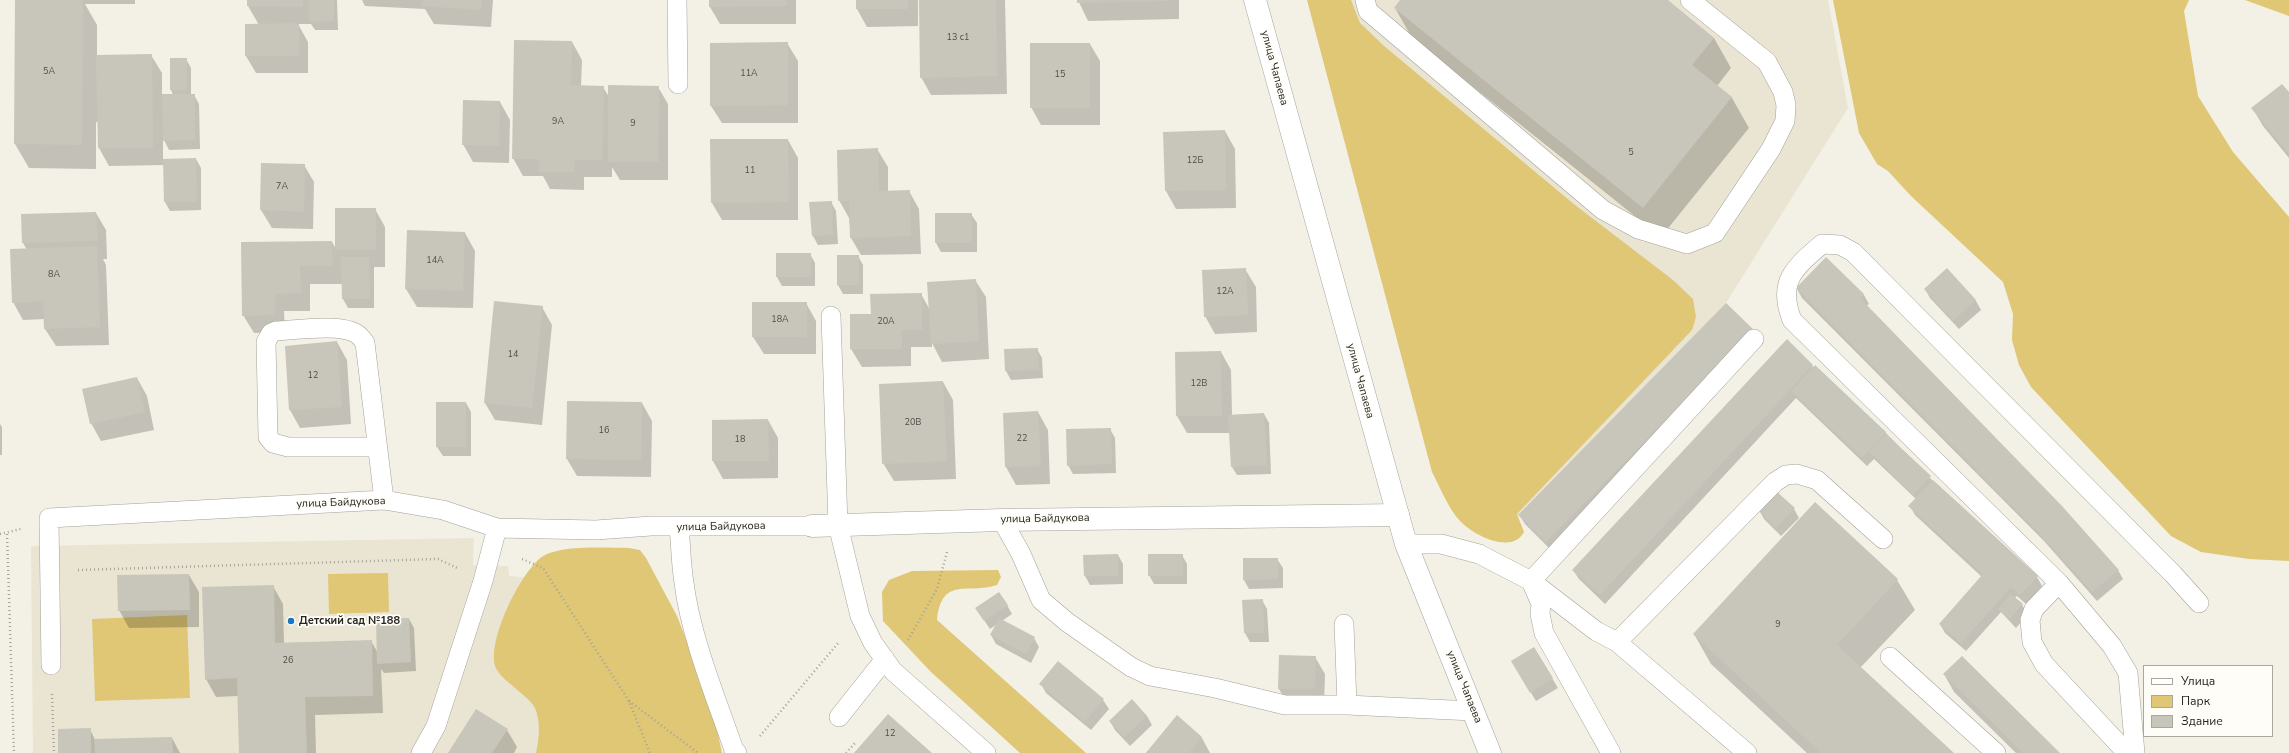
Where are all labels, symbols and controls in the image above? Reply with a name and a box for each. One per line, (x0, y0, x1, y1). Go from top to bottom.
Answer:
street label: улица Чапаева (1258, 29, 1290, 107)
house number: 13 с1 (947, 33, 969, 43)
house number: 5А (43, 67, 55, 77)
house number: 11А (740, 69, 758, 79)
house number: 15 (1055, 70, 1065, 80)
house number: 9А (552, 117, 564, 127)
house number: 9 (630, 119, 636, 129)
house number: 5 (1628, 148, 1634, 158)
house number: 12Б (1187, 156, 1203, 166)
house number: 11 (745, 166, 755, 176)
house number: 7А (276, 182, 288, 192)
house number: 14А (426, 256, 444, 266)
house number: 8А (48, 270, 60, 280)
house number: 12А (1216, 287, 1234, 297)
house number: 18А (771, 315, 789, 325)
house number: 20А (877, 317, 895, 327)
street label: улица Чапаева (1344, 342, 1376, 420)
house number: 14 (508, 350, 518, 360)
house number: 12 (308, 371, 318, 381)
house number: 12В (1191, 379, 1207, 389)
house number: 20В (905, 418, 921, 428)
house number: 16 (599, 426, 609, 436)
house number: 22 (1017, 434, 1027, 444)
house number: 18 (735, 435, 745, 445)
street label: улица Байдукова (296, 495, 386, 511)
street label: улица Байдукова (1000, 512, 1090, 526)
street label: улица Байдукова (676, 520, 766, 534)
place label: Детский сад №188 (299, 614, 400, 628)
marker: Детский сад №188 (286, 616, 296, 626)
house number: 9 (1775, 620, 1781, 630)
street label: улица Чапаева (1443, 649, 1485, 725)
house number: 26 (283, 656, 293, 666)
legend (2143, 665, 2273, 737)
text: Улица (2181, 673, 2215, 689)
text: Парк (2181, 693, 2210, 709)
text: Здание (2181, 713, 2223, 729)
house number: 12 (885, 729, 895, 739)

